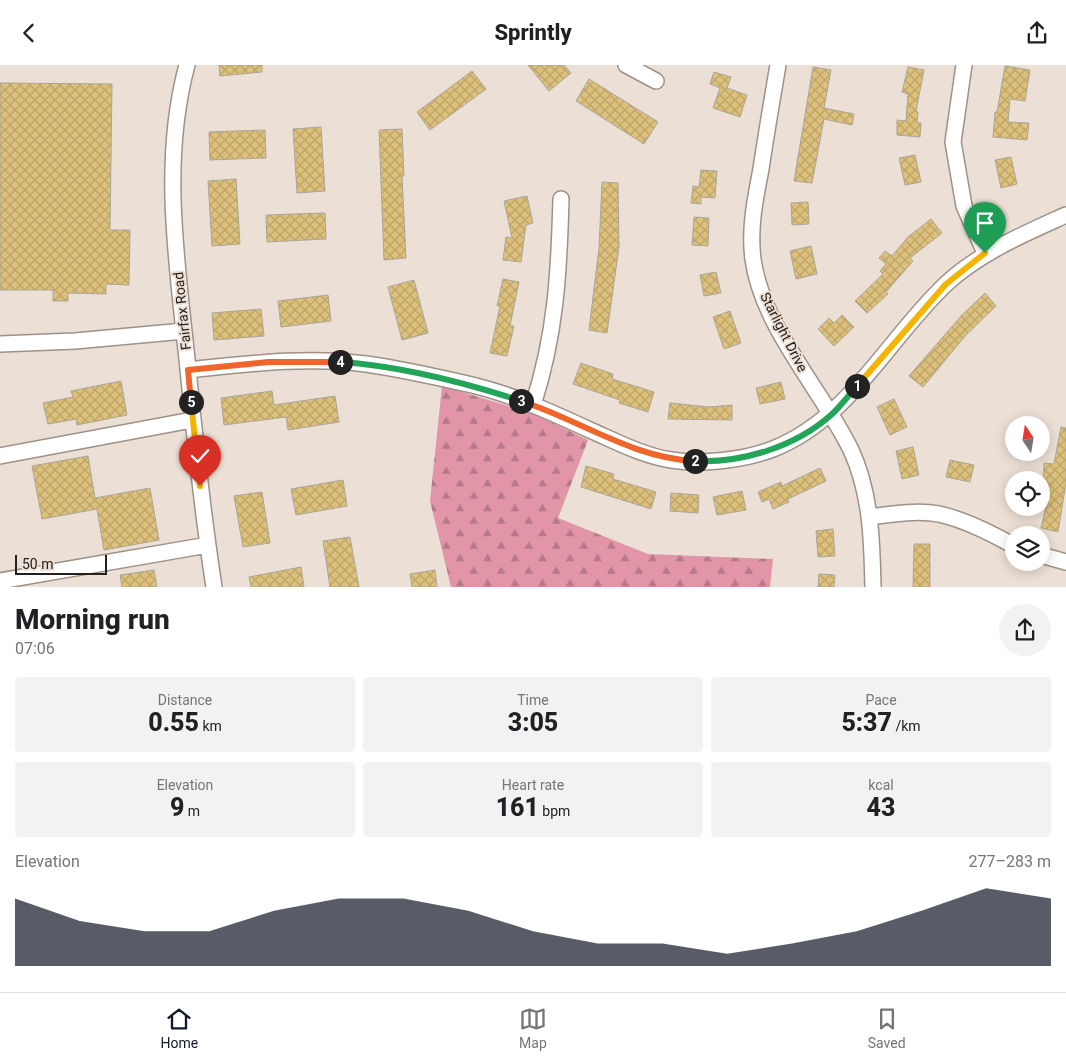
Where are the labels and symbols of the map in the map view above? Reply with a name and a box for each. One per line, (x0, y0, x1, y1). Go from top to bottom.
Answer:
pin (964, 202, 1006, 253)
street label: Fairfax Road (170, 271, 194, 351)
street label: Starlight Drive (757, 290, 811, 374)
pin: 4 (328, 349, 352, 375)
pin: 1 (844, 373, 870, 399)
pin: 5 (178, 389, 204, 415)
pin: 3 (508, 389, 534, 413)
north arrow (1005, 416, 1050, 461)
pin (179, 435, 221, 486)
pin: 2 (682, 449, 708, 473)
scale bar (15, 552, 108, 575)

